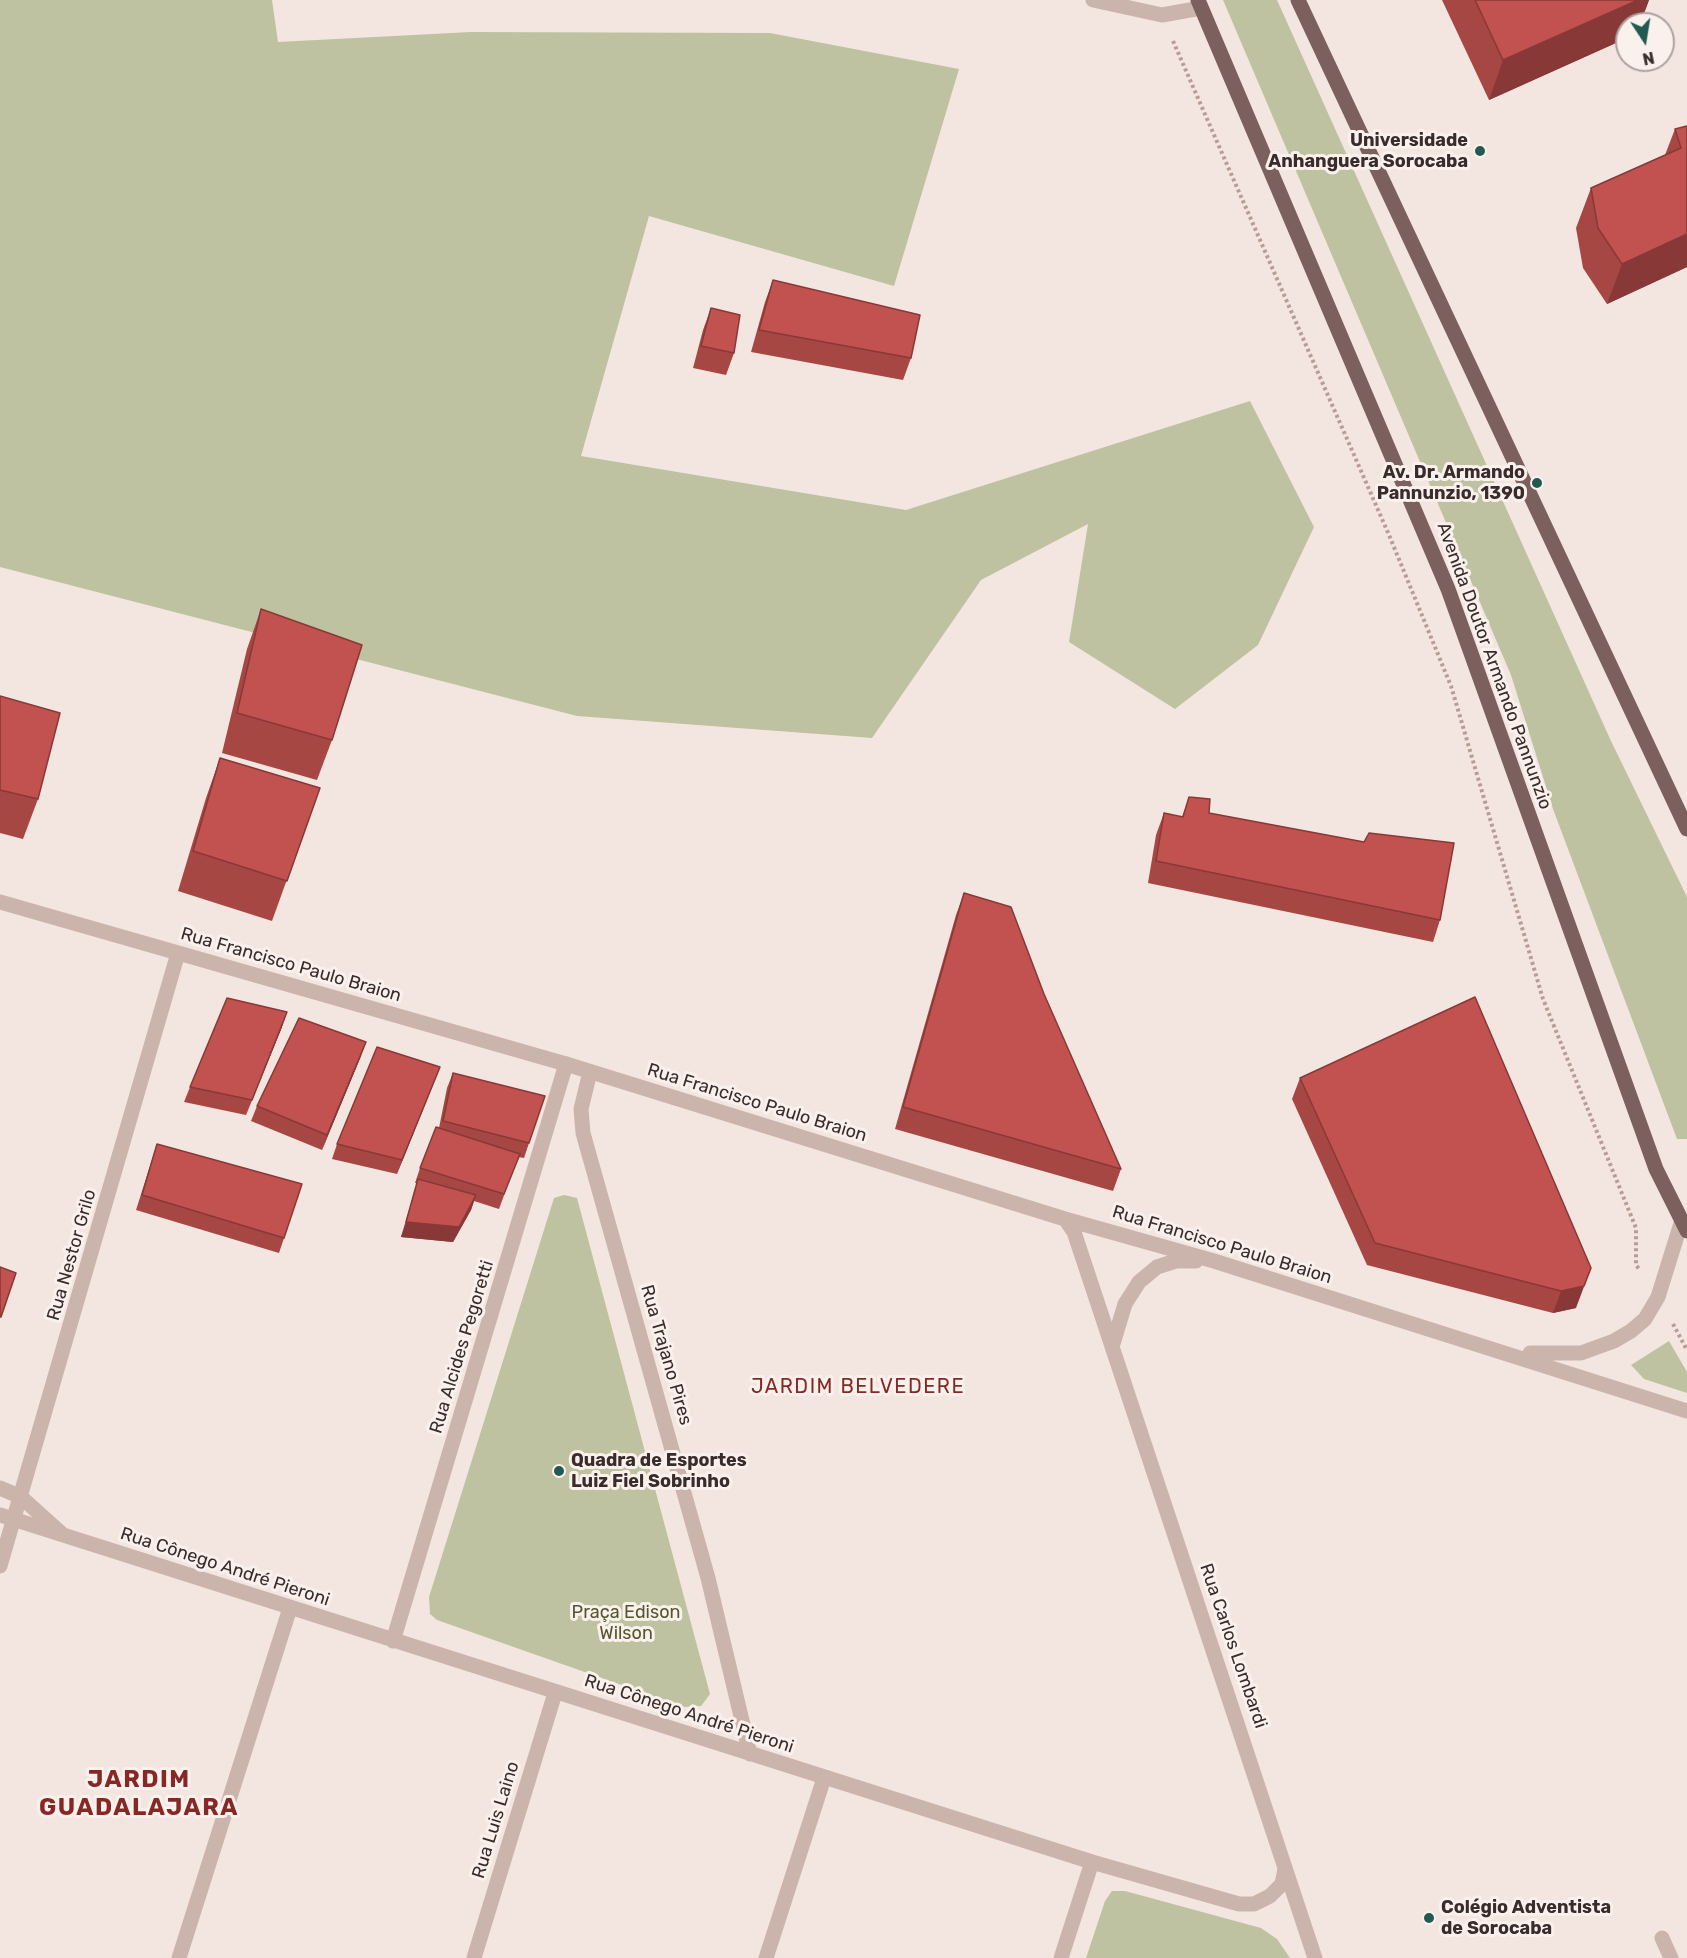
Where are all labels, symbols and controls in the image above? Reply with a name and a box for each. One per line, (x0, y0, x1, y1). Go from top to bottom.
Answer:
north arrow (1615, 12, 1675, 72)
text: N (1641, 48, 1656, 69)
place label: Universidade Anhanguera Sorocaba (1268, 130, 1468, 172)
marker: Universidade Anhanguera Sorocaba (1473, 144, 1487, 158)
place label: Av. Dr. Armando Pannunzio, 1390 (1377, 462, 1525, 504)
marker: Av. Dr. Armando Pannunzio, 1390 (1530, 476, 1544, 490)
street label: Avenida Doutor Armando Pannunzio (1432, 520, 1556, 812)
street label: Rua Francisco Paulo Braion (178, 923, 404, 1007)
street label: Rua Francisco Paulo Braion (645, 1059, 869, 1147)
street label: Rua Nestor Grilo (43, 1187, 101, 1323)
street label: Rua Francisco Paulo Braion (1110, 1201, 1334, 1289)
street label: Rua Alcides Pegoretti (425, 1258, 499, 1436)
street label: Rua Trajano Pires (636, 1282, 696, 1428)
district label: JARDIM BELVEDERE (751, 1375, 965, 1399)
place label: Quadra de Esportes Luiz Fiel Sobrinho (571, 1450, 747, 1492)
marker: Quadra de Esportes Luiz Fiel Sobrinho (552, 1464, 566, 1478)
street label: Rua Cônego André Pieroni (118, 1523, 332, 1611)
street label: Rua Carlos Lombardi (1195, 1561, 1271, 1731)
park label: Praça Edison Wilson (572, 1602, 680, 1644)
street label: Rua Cônego André Pieroni (582, 1670, 796, 1758)
street label: Rua Luis Laino (468, 1759, 524, 1881)
district label: JARDIM GUADALAJARA (39, 1766, 239, 1822)
place label: Colégio Adventista de Sorocaba (1441, 1897, 1611, 1940)
marker: Colégio Adventista de Sorocaba (1422, 1911, 1436, 1925)

